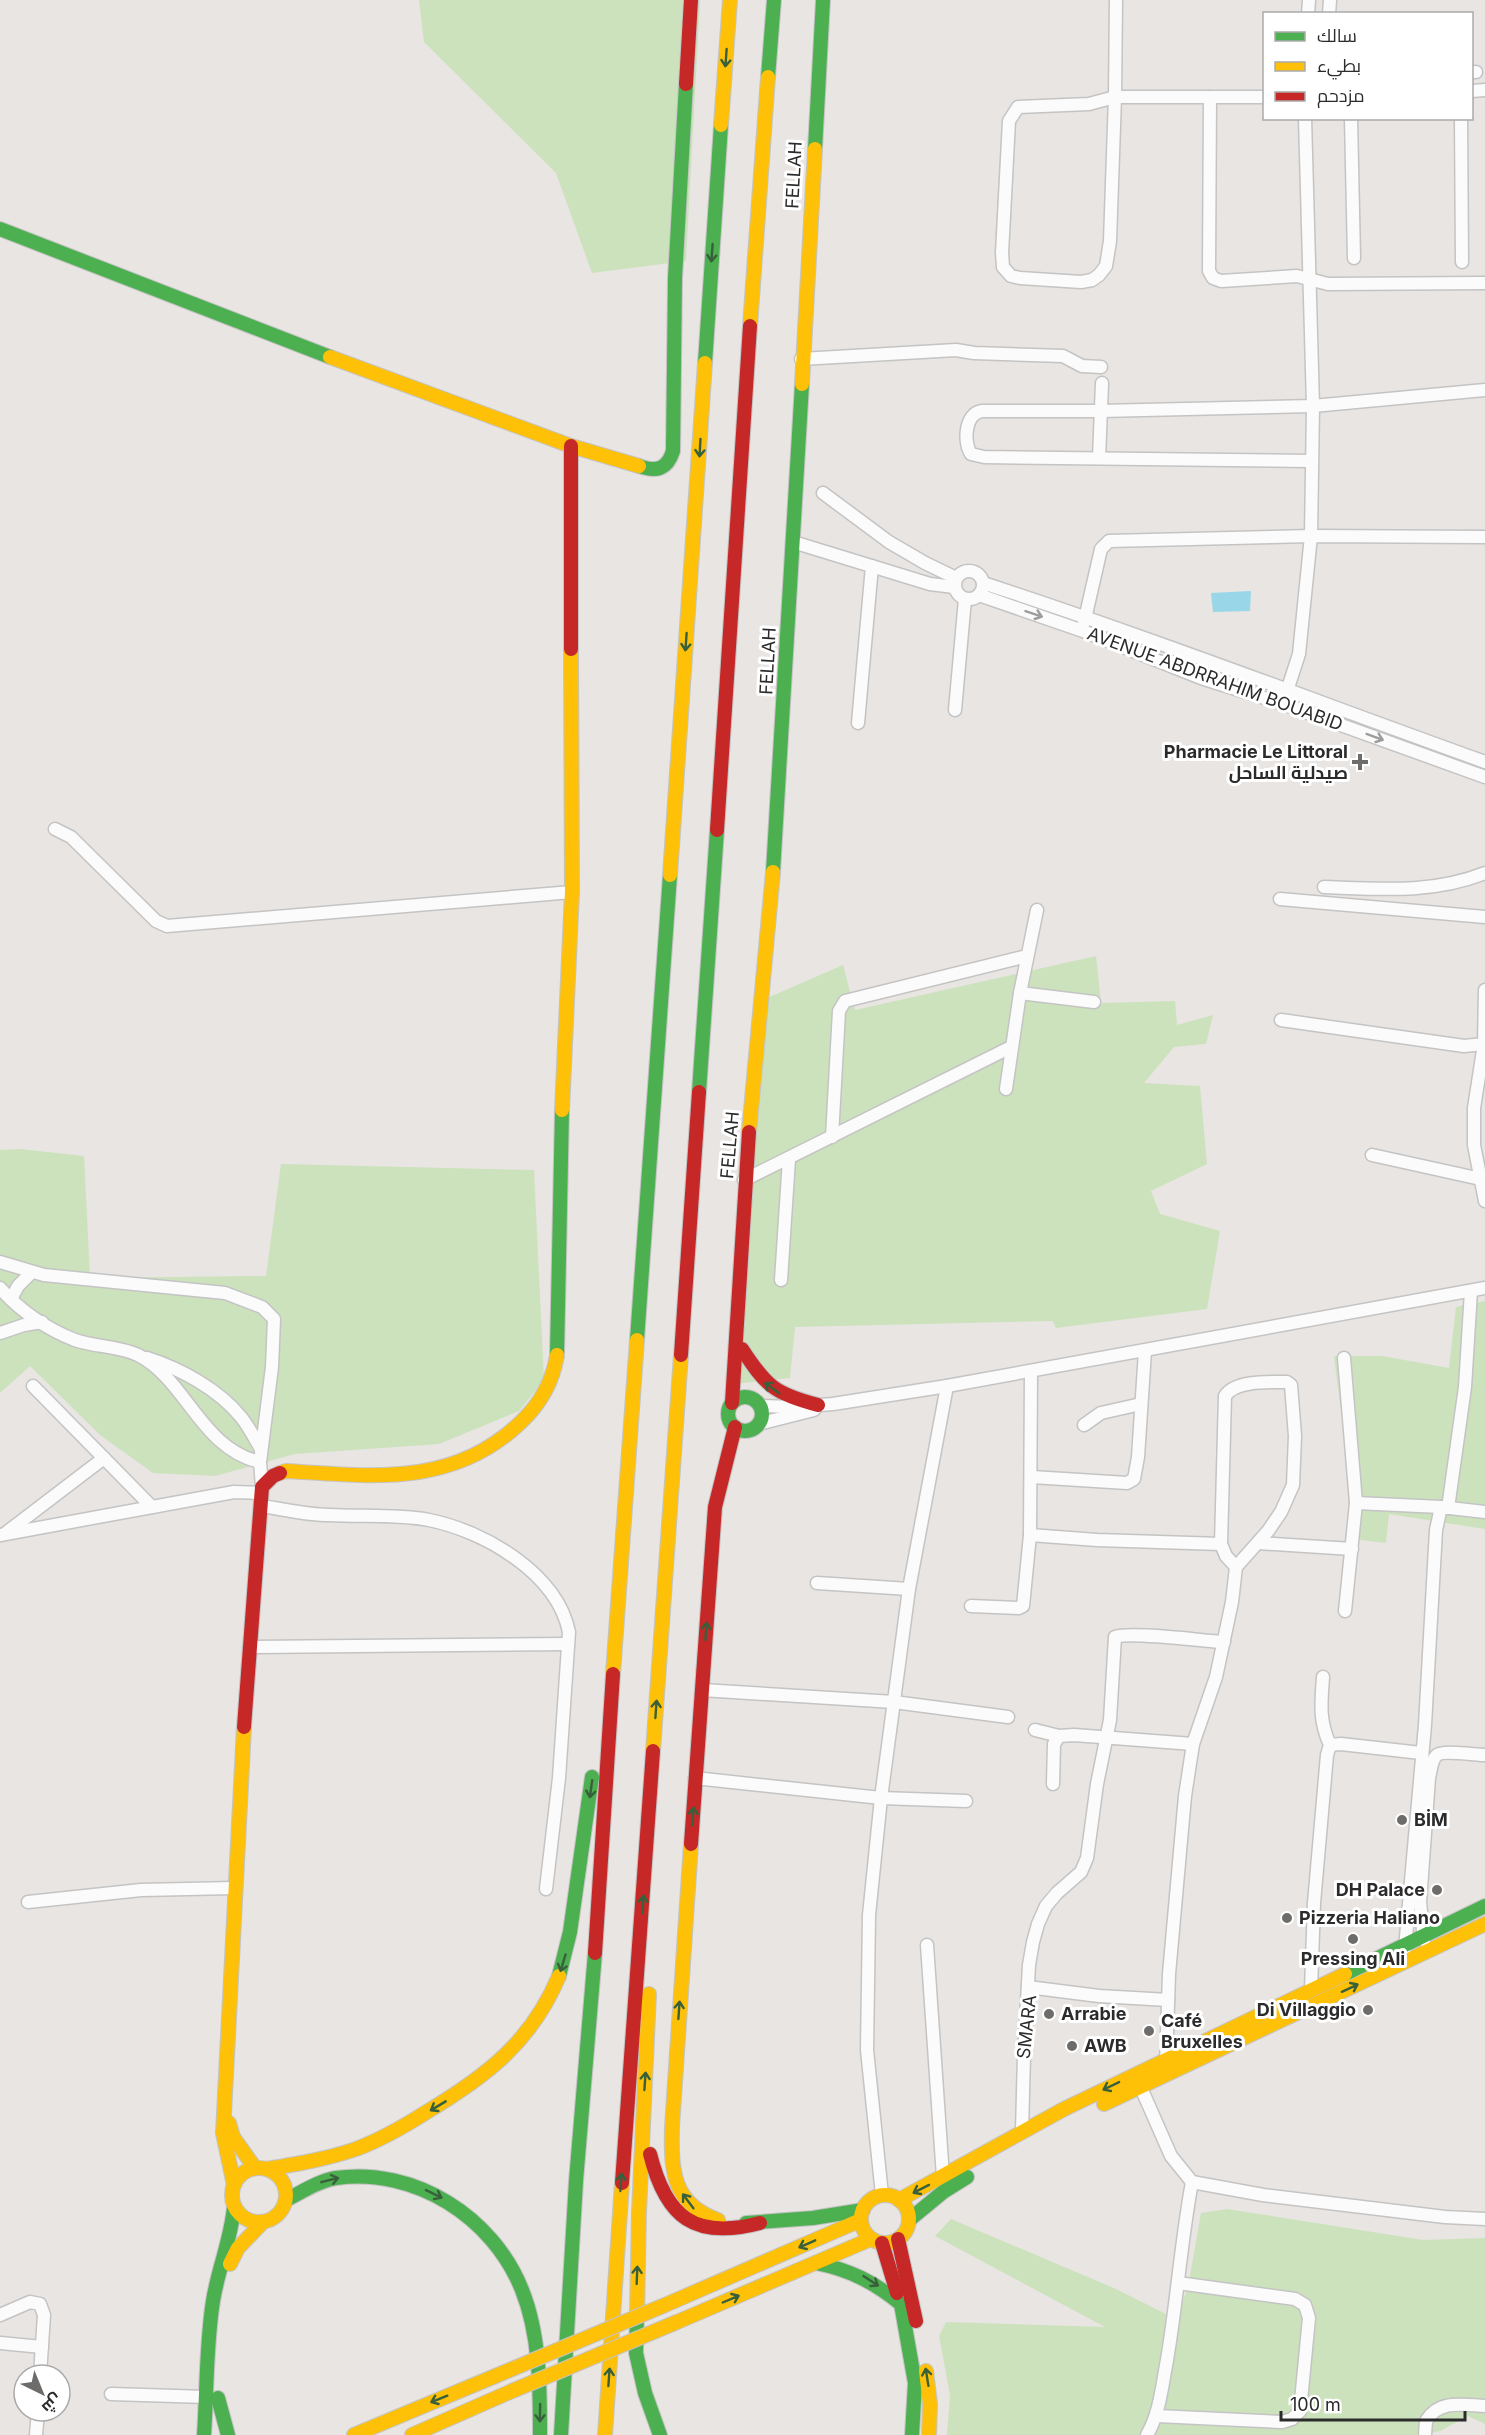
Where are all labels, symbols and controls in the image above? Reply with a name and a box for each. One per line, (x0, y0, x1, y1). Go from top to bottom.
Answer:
legend (1263, 12, 1473, 120)
text: سالك (1317, 25, 1357, 46)
one-way arrow (720, 48, 731, 68)
text: بطيء (1317, 55, 1361, 80)
text: مزدحم (1317, 85, 1365, 108)
street label: FELLAH (781, 141, 806, 209)
one-way arrow (707, 242, 718, 262)
one-way arrow (695, 437, 706, 457)
one-way arrow (1024, 610, 1043, 621)
street label: AVENUE ABDRRAHIM BOUABID (1085, 622, 1346, 735)
street label: FELLAH (755, 627, 780, 695)
one-way arrow (680, 632, 691, 651)
one-way arrow (1365, 733, 1384, 744)
place label: Pharmacie Le Littoral صيدلية الساحل (1164, 741, 1348, 784)
marker: Pharmacie Le Littoral صيدلية الساحل (1353, 755, 1367, 769)
street label: FELLAH (716, 1110, 743, 1180)
one-way arrow (764, 1382, 780, 1395)
one-way arrow (700, 1622, 711, 1642)
one-way arrow (650, 1700, 661, 1720)
one-way arrow (585, 1779, 596, 1798)
one-way arrow (687, 1806, 698, 1826)
place label: BİM (1414, 1809, 1448, 1830)
marker: BİM (1395, 1813, 1409, 1827)
place label: DH Palace (1336, 1879, 1425, 1900)
marker: DH Palace (1430, 1883, 1444, 1897)
one-way arrow (637, 1894, 648, 1914)
place label: Pizzeria Haliano (1299, 1907, 1440, 1928)
marker: Pizzeria Haliano (1280, 1911, 1294, 1925)
marker: Pressing Ali (1346, 1932, 1360, 1946)
place label: Pressing Ali (1301, 1948, 1405, 1969)
one-way arrow (557, 1953, 568, 1972)
one-way arrow (1341, 1982, 1359, 1994)
street label: SMARA (1013, 1994, 1040, 2060)
place label: Di Villaggio (1257, 1999, 1356, 2020)
one-way arrow (674, 2001, 685, 2021)
place label: Arrabie (1061, 2003, 1127, 2024)
marker: Di Villaggio (1361, 2003, 1375, 2017)
marker: Arrabie (1042, 2007, 1056, 2021)
place label: Café Bruxelles (1161, 2010, 1243, 2052)
marker: Café Bruxelles (1142, 2024, 1156, 2038)
place label: AWB (1084, 2035, 1127, 2056)
marker: AWB (1065, 2039, 1079, 2053)
one-way arrow (639, 2071, 650, 2091)
one-way arrow (1102, 2081, 1120, 2093)
one-way arrow (430, 2100, 447, 2112)
one-way arrow (320, 2173, 339, 2185)
one-way arrow (616, 2173, 627, 2193)
one-way arrow (913, 2183, 930, 2195)
one-way arrow (425, 2189, 443, 2201)
one-way arrow (682, 2193, 694, 2209)
one-way arrow (799, 2239, 817, 2250)
one-way arrow (631, 2266, 643, 2286)
one-way arrow (862, 2275, 879, 2287)
one-way arrow (721, 2293, 739, 2305)
north arrow (12, 2363, 72, 2423)
one-way arrow (604, 2367, 615, 2387)
one-way arrow (921, 2367, 932, 2387)
scale bar (1281, 2384, 1466, 2422)
text: ش (38, 2390, 67, 2418)
one-way arrow (430, 2394, 449, 2405)
text: 100 m (1290, 2394, 1341, 2415)
one-way arrow (534, 2402, 546, 2422)

